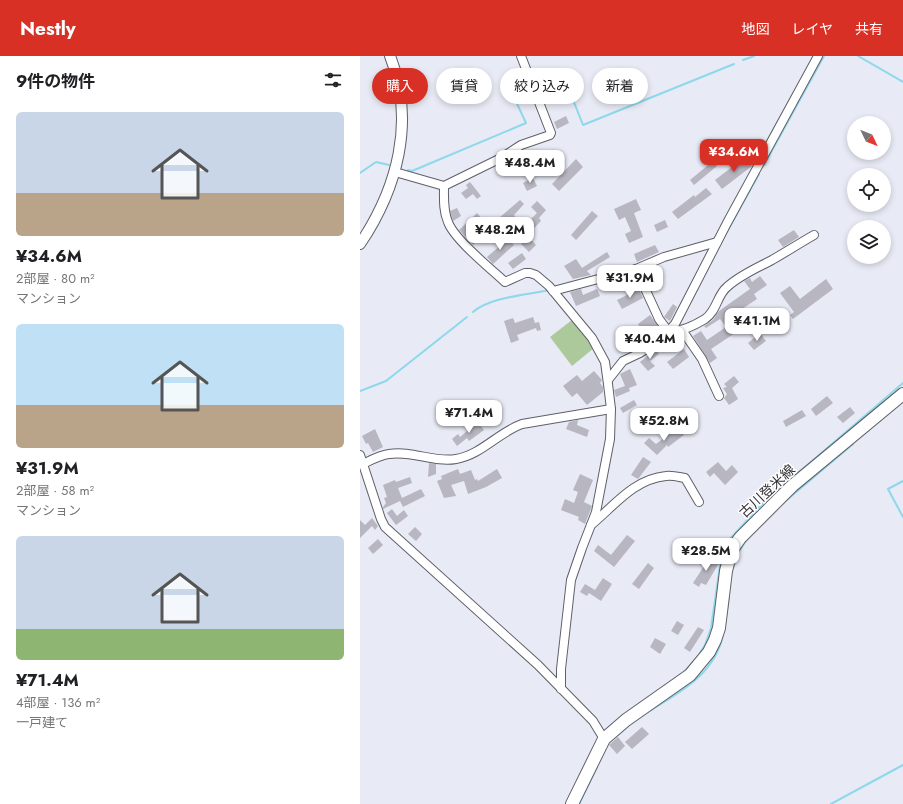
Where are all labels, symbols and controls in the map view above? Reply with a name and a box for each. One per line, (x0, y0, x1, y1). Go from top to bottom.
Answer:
text: Nestly (20, 15, 76, 42)
text: 地図 (741, 19, 769, 39)
text: レイヤ (791, 19, 833, 39)
text: 共有 (855, 19, 883, 39)
chip: 購入 (372, 68, 428, 104)
chip: 賃貸 (436, 68, 492, 104)
chip: 絞り込み (500, 68, 584, 104)
chip: 新着 (592, 68, 648, 104)
text: 9件の物件 (16, 69, 95, 93)
icon: filters (322, 69, 344, 91)
north arrow (847, 116, 891, 160)
map controls (847, 116, 891, 264)
icon: home (144, 138, 216, 210)
pin: ¥34.6M (701, 139, 767, 173)
text: ¥34.6M (709, 142, 759, 161)
pin: ¥48.4M (497, 150, 563, 184)
text: ¥48.4M (505, 153, 555, 172)
button: locate (847, 168, 891, 212)
pin: ¥48.2M (467, 217, 533, 251)
text: ¥48.2M (475, 220, 525, 239)
button: layers (847, 220, 891, 264)
text: ¥34.6M (16, 244, 82, 268)
pin: ¥31.9M (597, 265, 663, 299)
text: ¥31.9M (606, 268, 654, 287)
text: 2部屋 · 80 m² (16, 269, 95, 288)
text: マンション (16, 289, 81, 308)
pin: ¥41.1M (724, 308, 790, 342)
text: ¥41.1M (734, 311, 780, 330)
pin: ¥40.4M (617, 326, 683, 360)
text: ¥40.4M (624, 329, 676, 348)
icon: home (144, 350, 216, 422)
pin: ¥71.4M (436, 400, 502, 434)
text: ¥71.4M (445, 403, 493, 422)
pin: ¥52.8M (631, 408, 697, 442)
text: ¥52.8M (639, 411, 689, 430)
text: ¥31.9M (16, 456, 79, 480)
street label: 古川登米線 (735, 460, 799, 522)
text: 2部屋 · 58 m² (16, 481, 94, 500)
text: マンション (16, 501, 81, 520)
pin: ¥28.5M (673, 538, 739, 572)
text: ¥28.5M (681, 541, 731, 560)
icon: home (144, 562, 216, 634)
text: ¥71.4M (16, 668, 79, 692)
text: 4部屋 · 136 m² (16, 693, 100, 712)
text: 一戸建て (16, 713, 68, 732)

